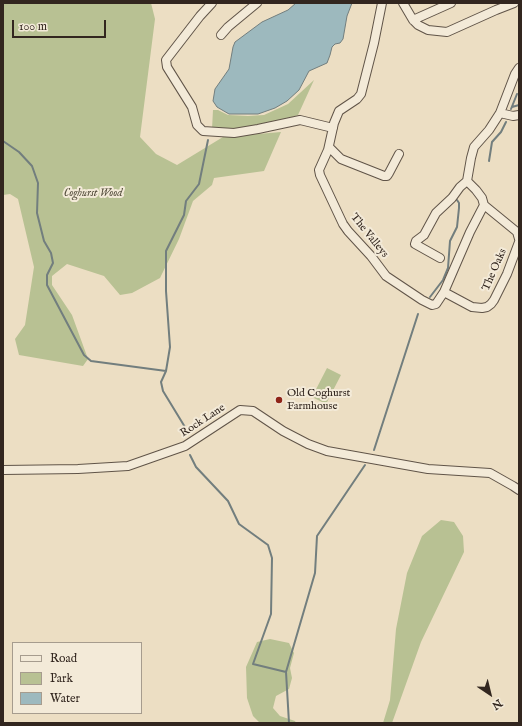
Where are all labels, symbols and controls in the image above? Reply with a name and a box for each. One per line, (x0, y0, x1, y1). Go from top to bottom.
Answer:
scale bar (14, 12, 108, 38)
text: 100 m (19, 19, 47, 34)
park label: Coghurst Wood (64, 187, 122, 201)
street label: The Valleys (347, 211, 391, 261)
street label: The Oaks (480, 247, 510, 293)
place label: Old Coghurst Farmhouse (287, 387, 350, 413)
marker: Old Coghurst Farmhouse (274, 395, 284, 405)
street label: Rock Lane (178, 402, 228, 440)
legend (12, 642, 142, 714)
text: Road (50, 651, 77, 666)
text: Park (50, 671, 73, 686)
north arrow (470, 674, 510, 714)
text: Water (50, 691, 80, 706)
text: N (489, 695, 505, 712)

